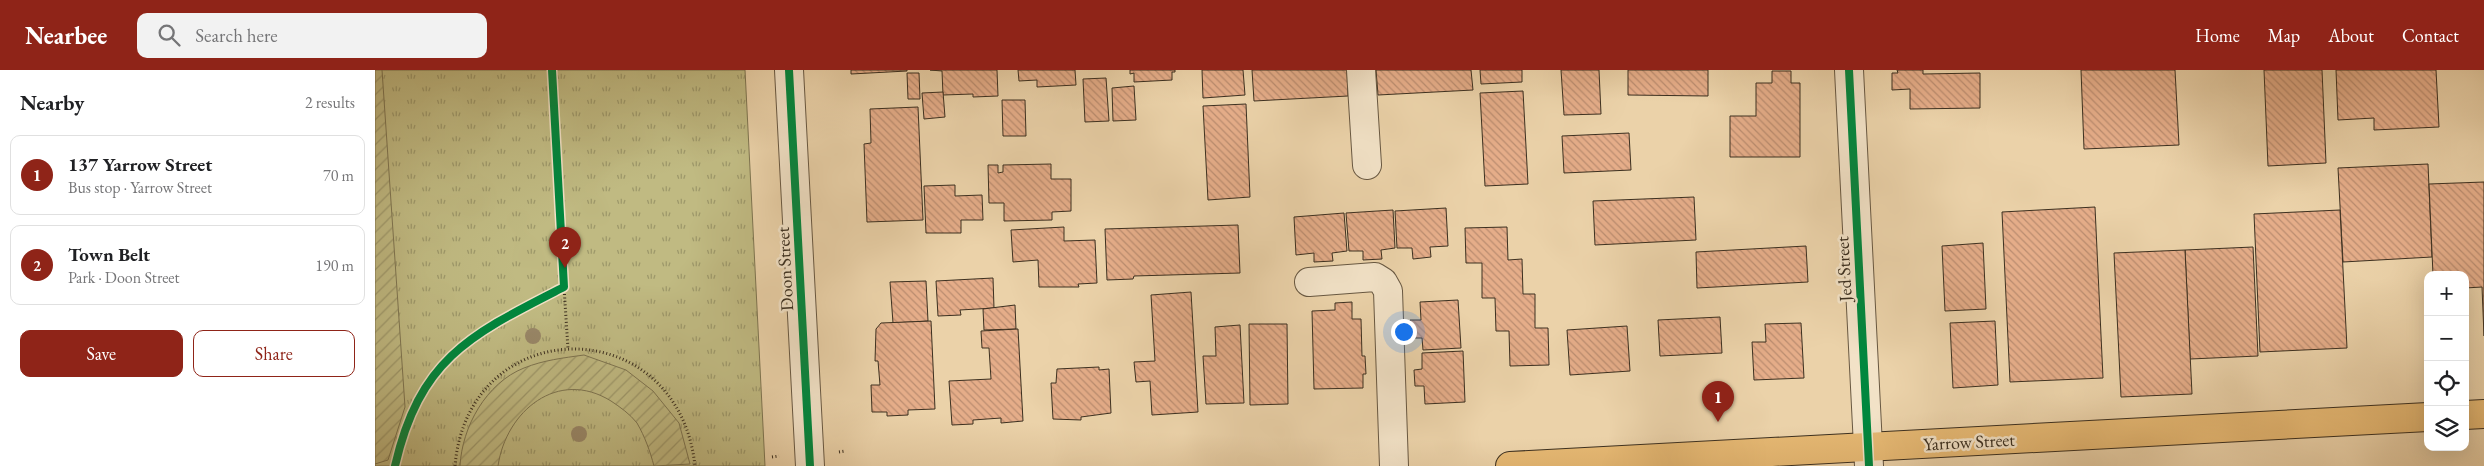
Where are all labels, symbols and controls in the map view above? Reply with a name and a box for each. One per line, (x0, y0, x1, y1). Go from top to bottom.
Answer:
search box (137, 13, 487, 58)
text: Nearbee (25, 20, 107, 51)
icon: search (155, 21, 183, 49)
text: Search here (195, 23, 278, 48)
text: Home (2195, 24, 2240, 47)
text: Map (2268, 24, 2300, 47)
text: About (2328, 24, 2374, 47)
text: Contact (2402, 24, 2459, 47)
text: Nearby (20, 89, 84, 116)
text: 2 results (305, 92, 355, 113)
text: 137 Yarrow Street (68, 152, 212, 177)
text: 1 (33, 165, 41, 186)
text: 70 m (323, 165, 354, 186)
text: Bus stop · Yarrow Street (68, 177, 212, 198)
street label: Doon Street (771, 226, 798, 312)
pin: 2 (549, 227, 581, 268)
street label: Jed Street (1830, 236, 1857, 304)
text: Town Belt (68, 242, 150, 267)
text: 2 (33, 255, 41, 276)
text: 190 m (315, 255, 354, 276)
text: Park · Doon Street (68, 267, 180, 288)
map controls (2424, 271, 2469, 451)
button: + (2424, 271, 2469, 316)
button: − (2424, 316, 2469, 361)
your location (1391, 319, 1417, 345)
button: Save (20, 330, 183, 377)
button: Share (193, 330, 355, 377)
button: locate (2424, 361, 2469, 406)
pin: 1 (1702, 381, 1734, 422)
button: layers (2424, 406, 2469, 451)
street label: Yarrow Street (1922, 428, 2016, 455)

